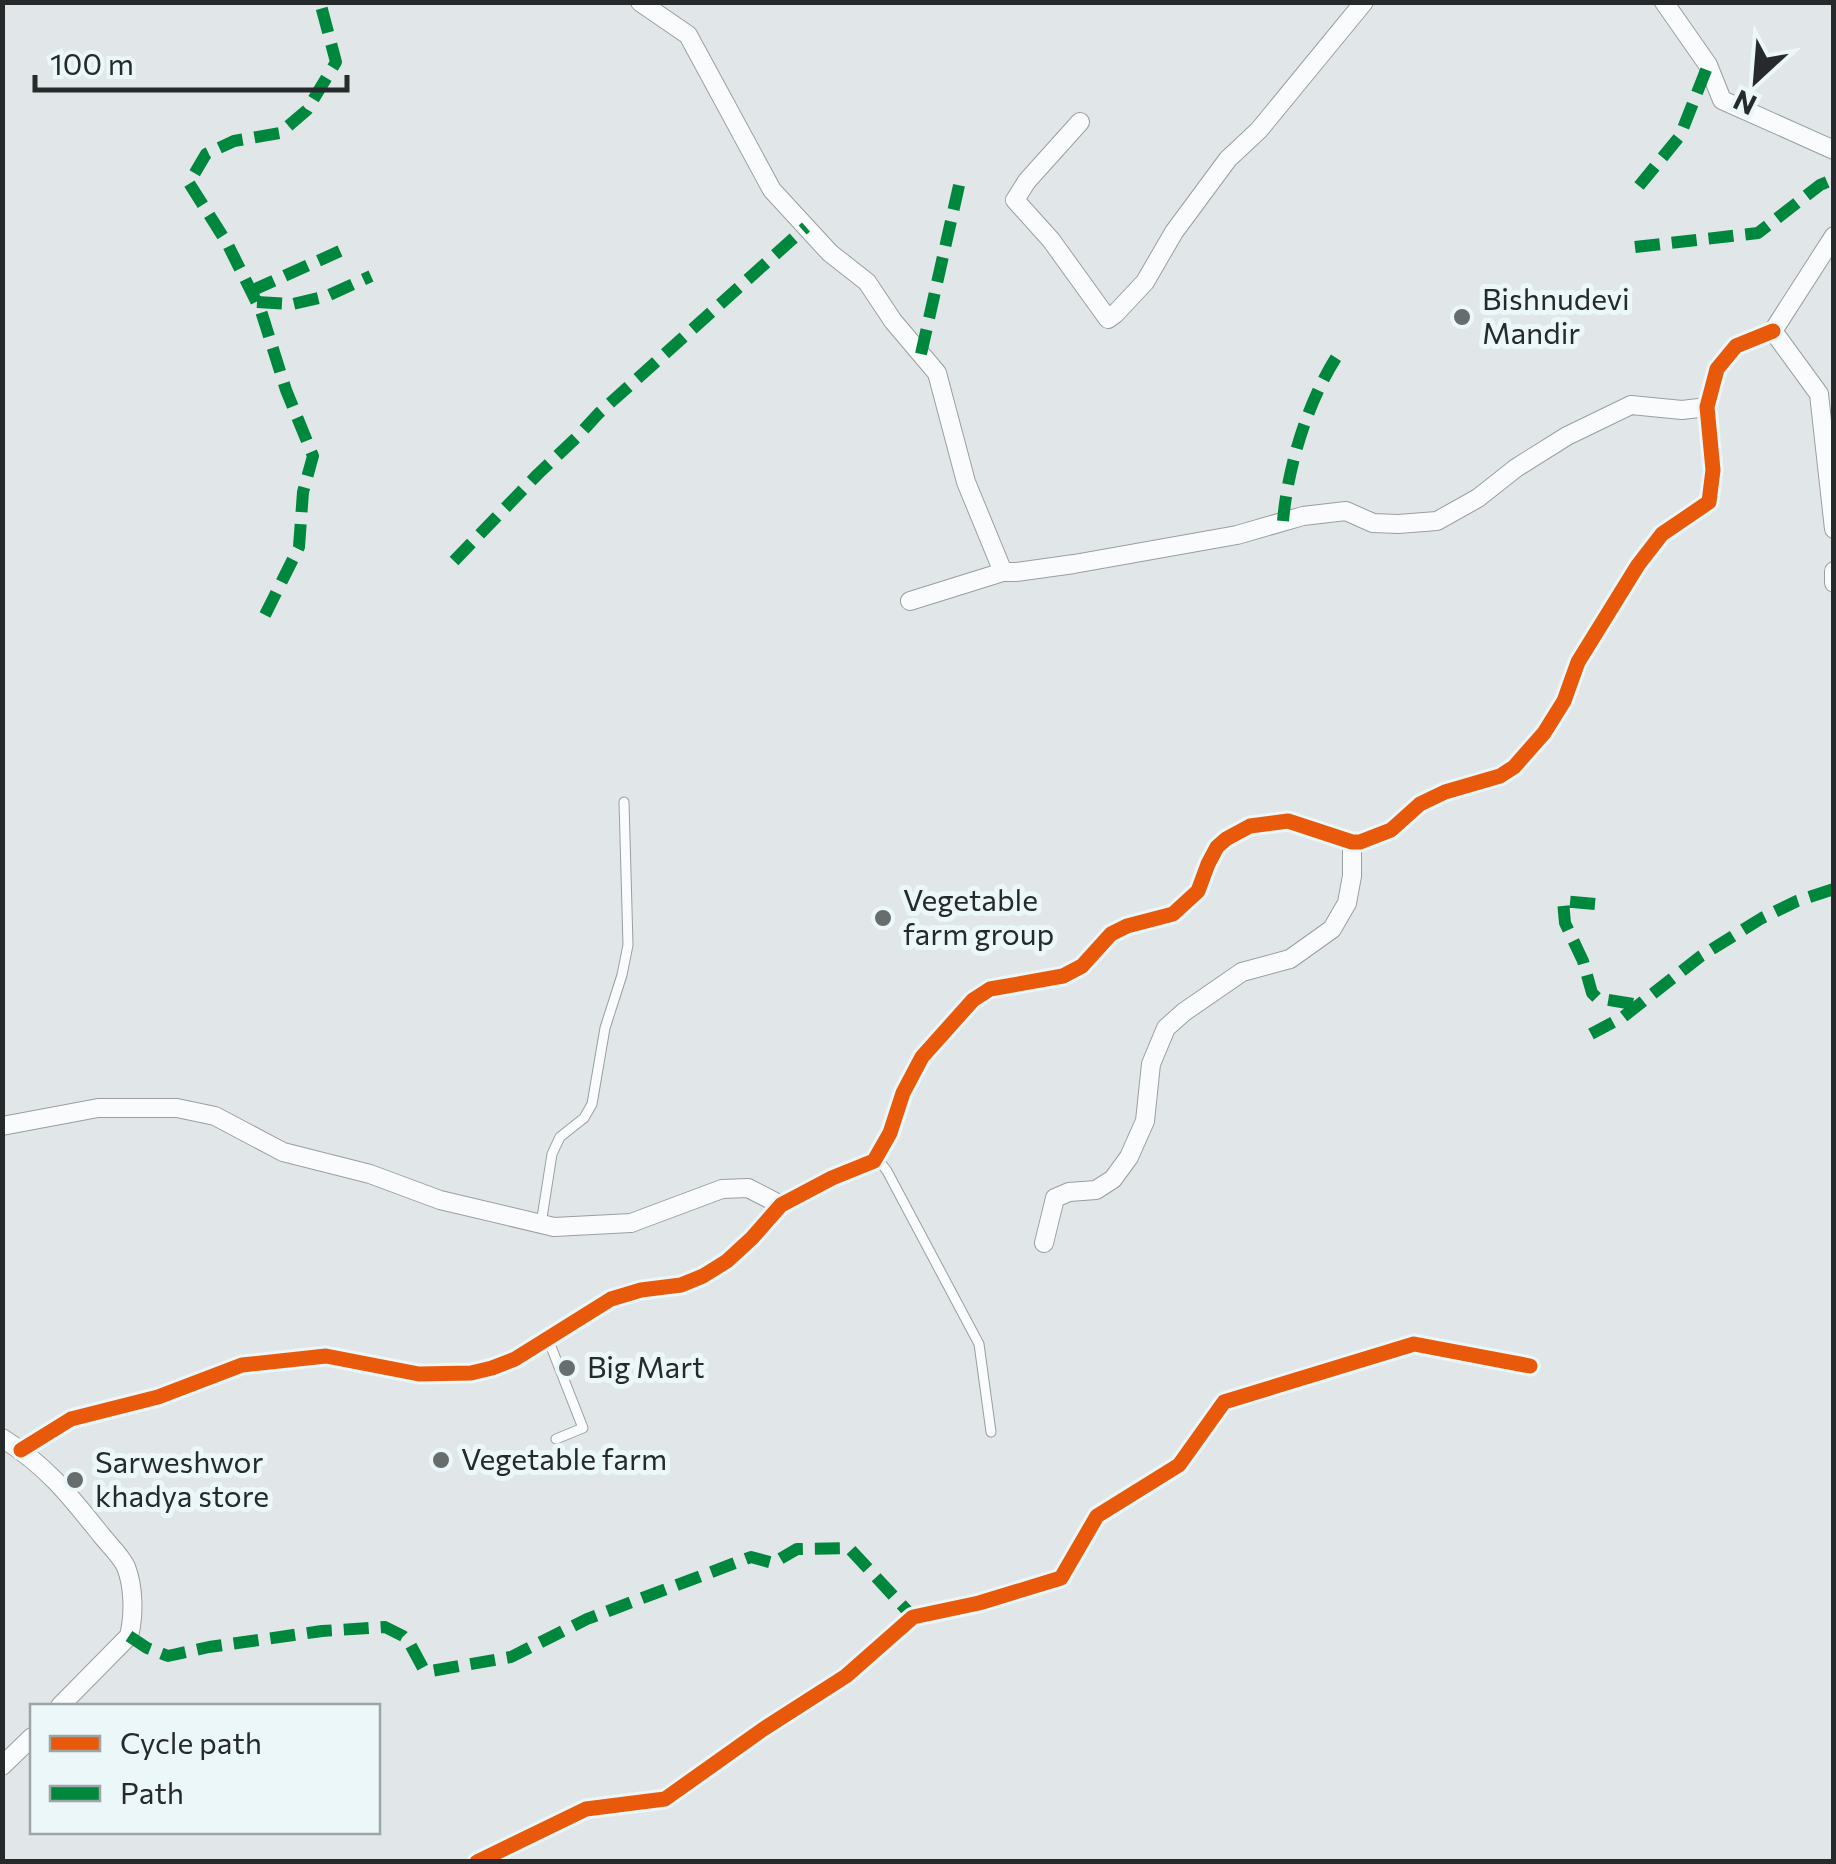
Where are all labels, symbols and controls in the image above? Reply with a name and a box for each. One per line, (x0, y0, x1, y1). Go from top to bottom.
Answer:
scale bar (35, 30, 348, 92)
north arrow (1706, 30, 1806, 130)
text: 100 m (50, 44, 134, 81)
text: N (1728, 83, 1761, 123)
place label: Bishnudevi Mandir (1482, 279, 1630, 350)
marker: Bishnudevi Mandir (1451, 306, 1473, 328)
place label: Vegetable farm group (903, 880, 1054, 951)
marker: Vegetable farm group (872, 907, 894, 929)
place label: Big Mart (587, 1347, 704, 1384)
marker: Big Mart (556, 1357, 578, 1379)
place label: Vegetable farm (461, 1439, 667, 1476)
place label: Sarweshwor khadya store (95, 1442, 269, 1513)
marker: Vegetable farm (430, 1449, 452, 1471)
marker: Sarweshwor khadya store (64, 1469, 86, 1491)
legend (30, 1704, 380, 1834)
text: Cycle path (120, 1723, 262, 1760)
text: Path (120, 1773, 184, 1810)

